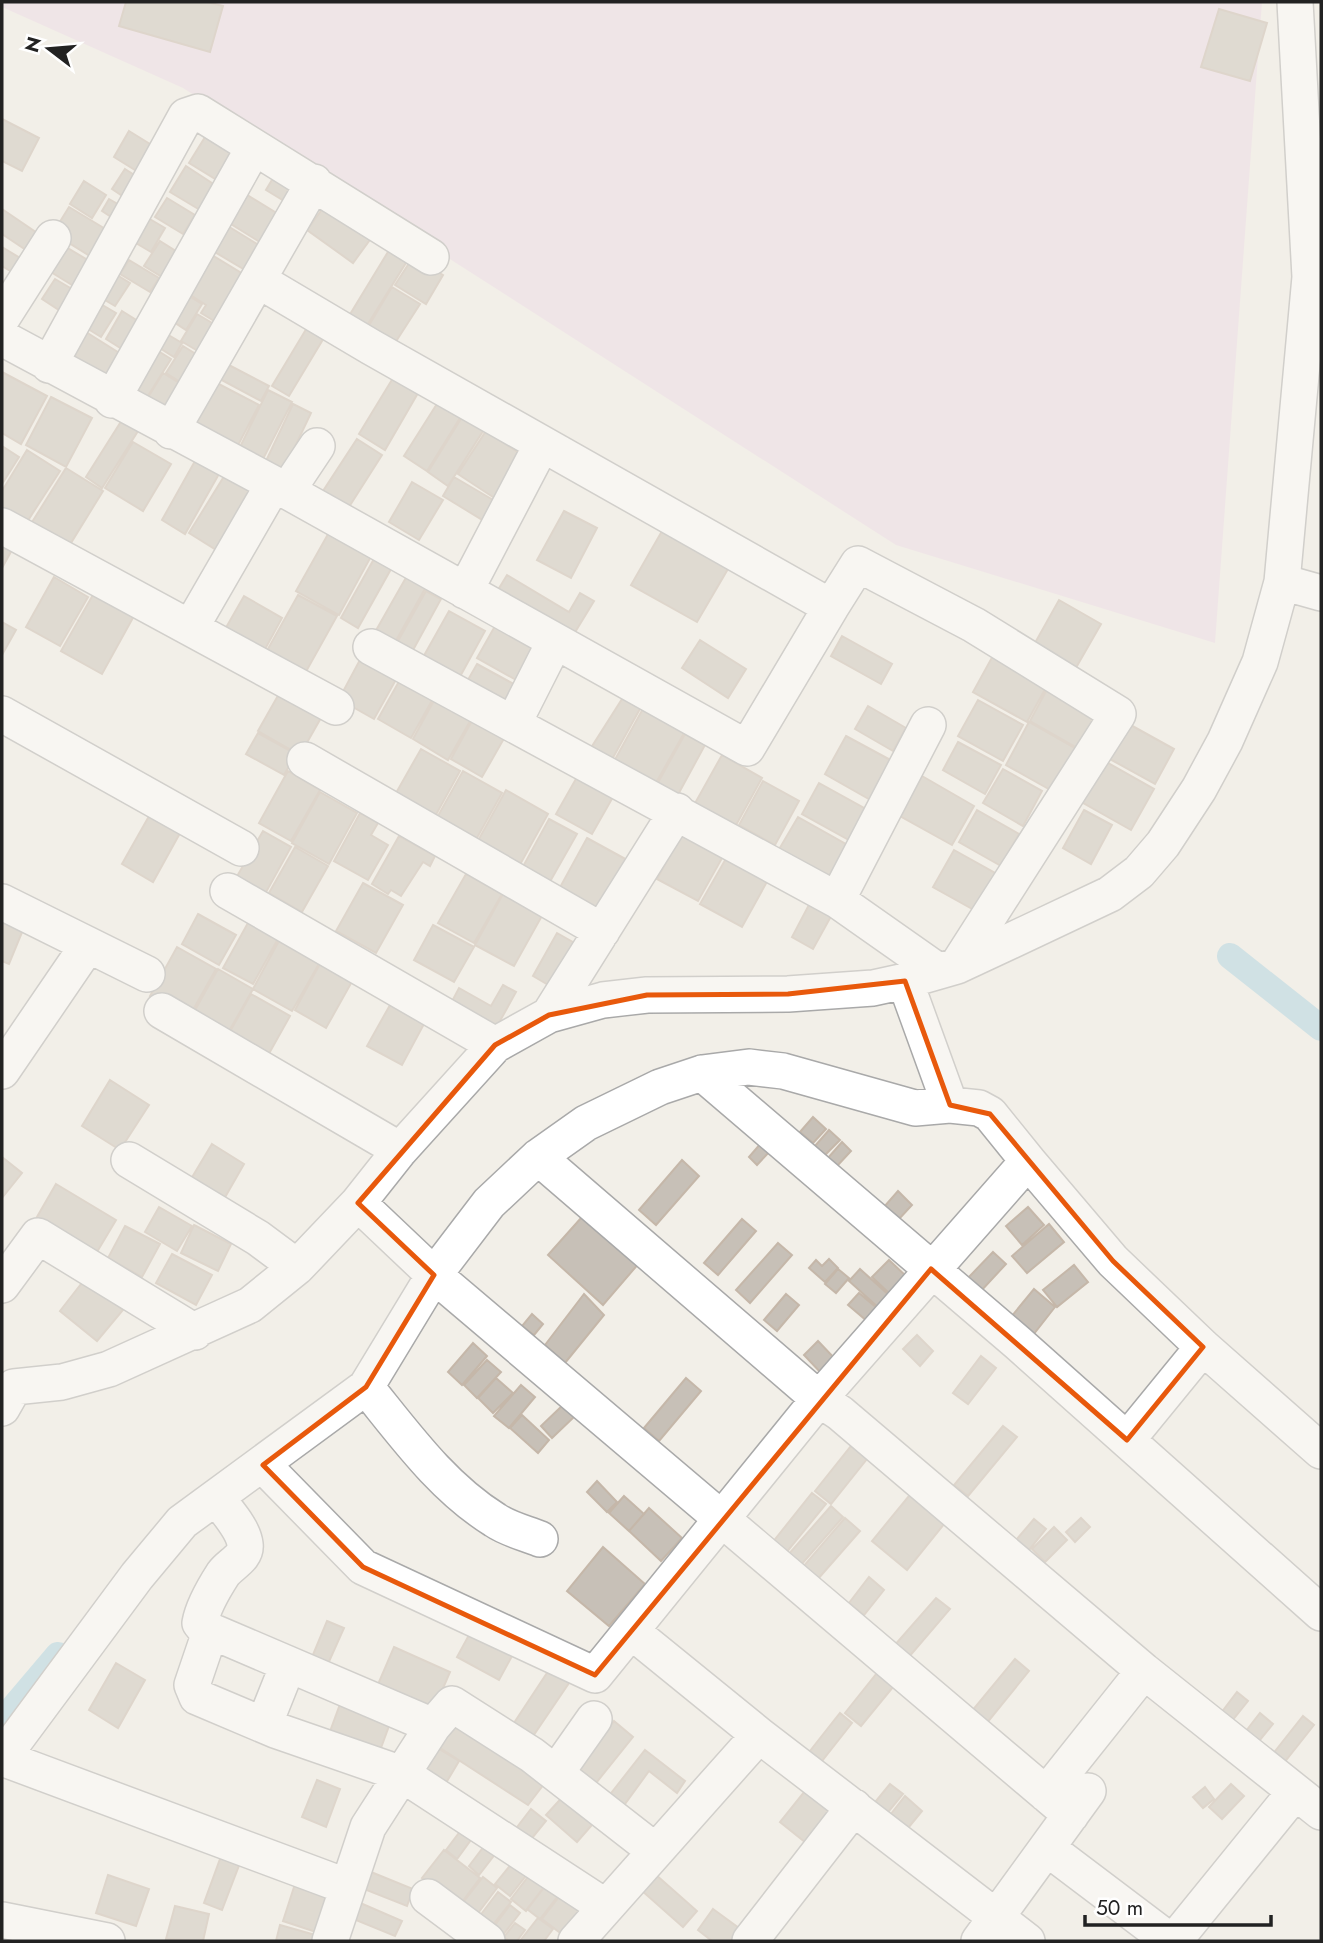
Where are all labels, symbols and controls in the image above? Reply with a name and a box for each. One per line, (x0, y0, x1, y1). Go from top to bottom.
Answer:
north arrow (14, 14, 84, 84)
text: N (18, 33, 48, 55)
scale bar (1085, 1884, 1270, 1928)
text: 50 m (1096, 1893, 1143, 1923)

